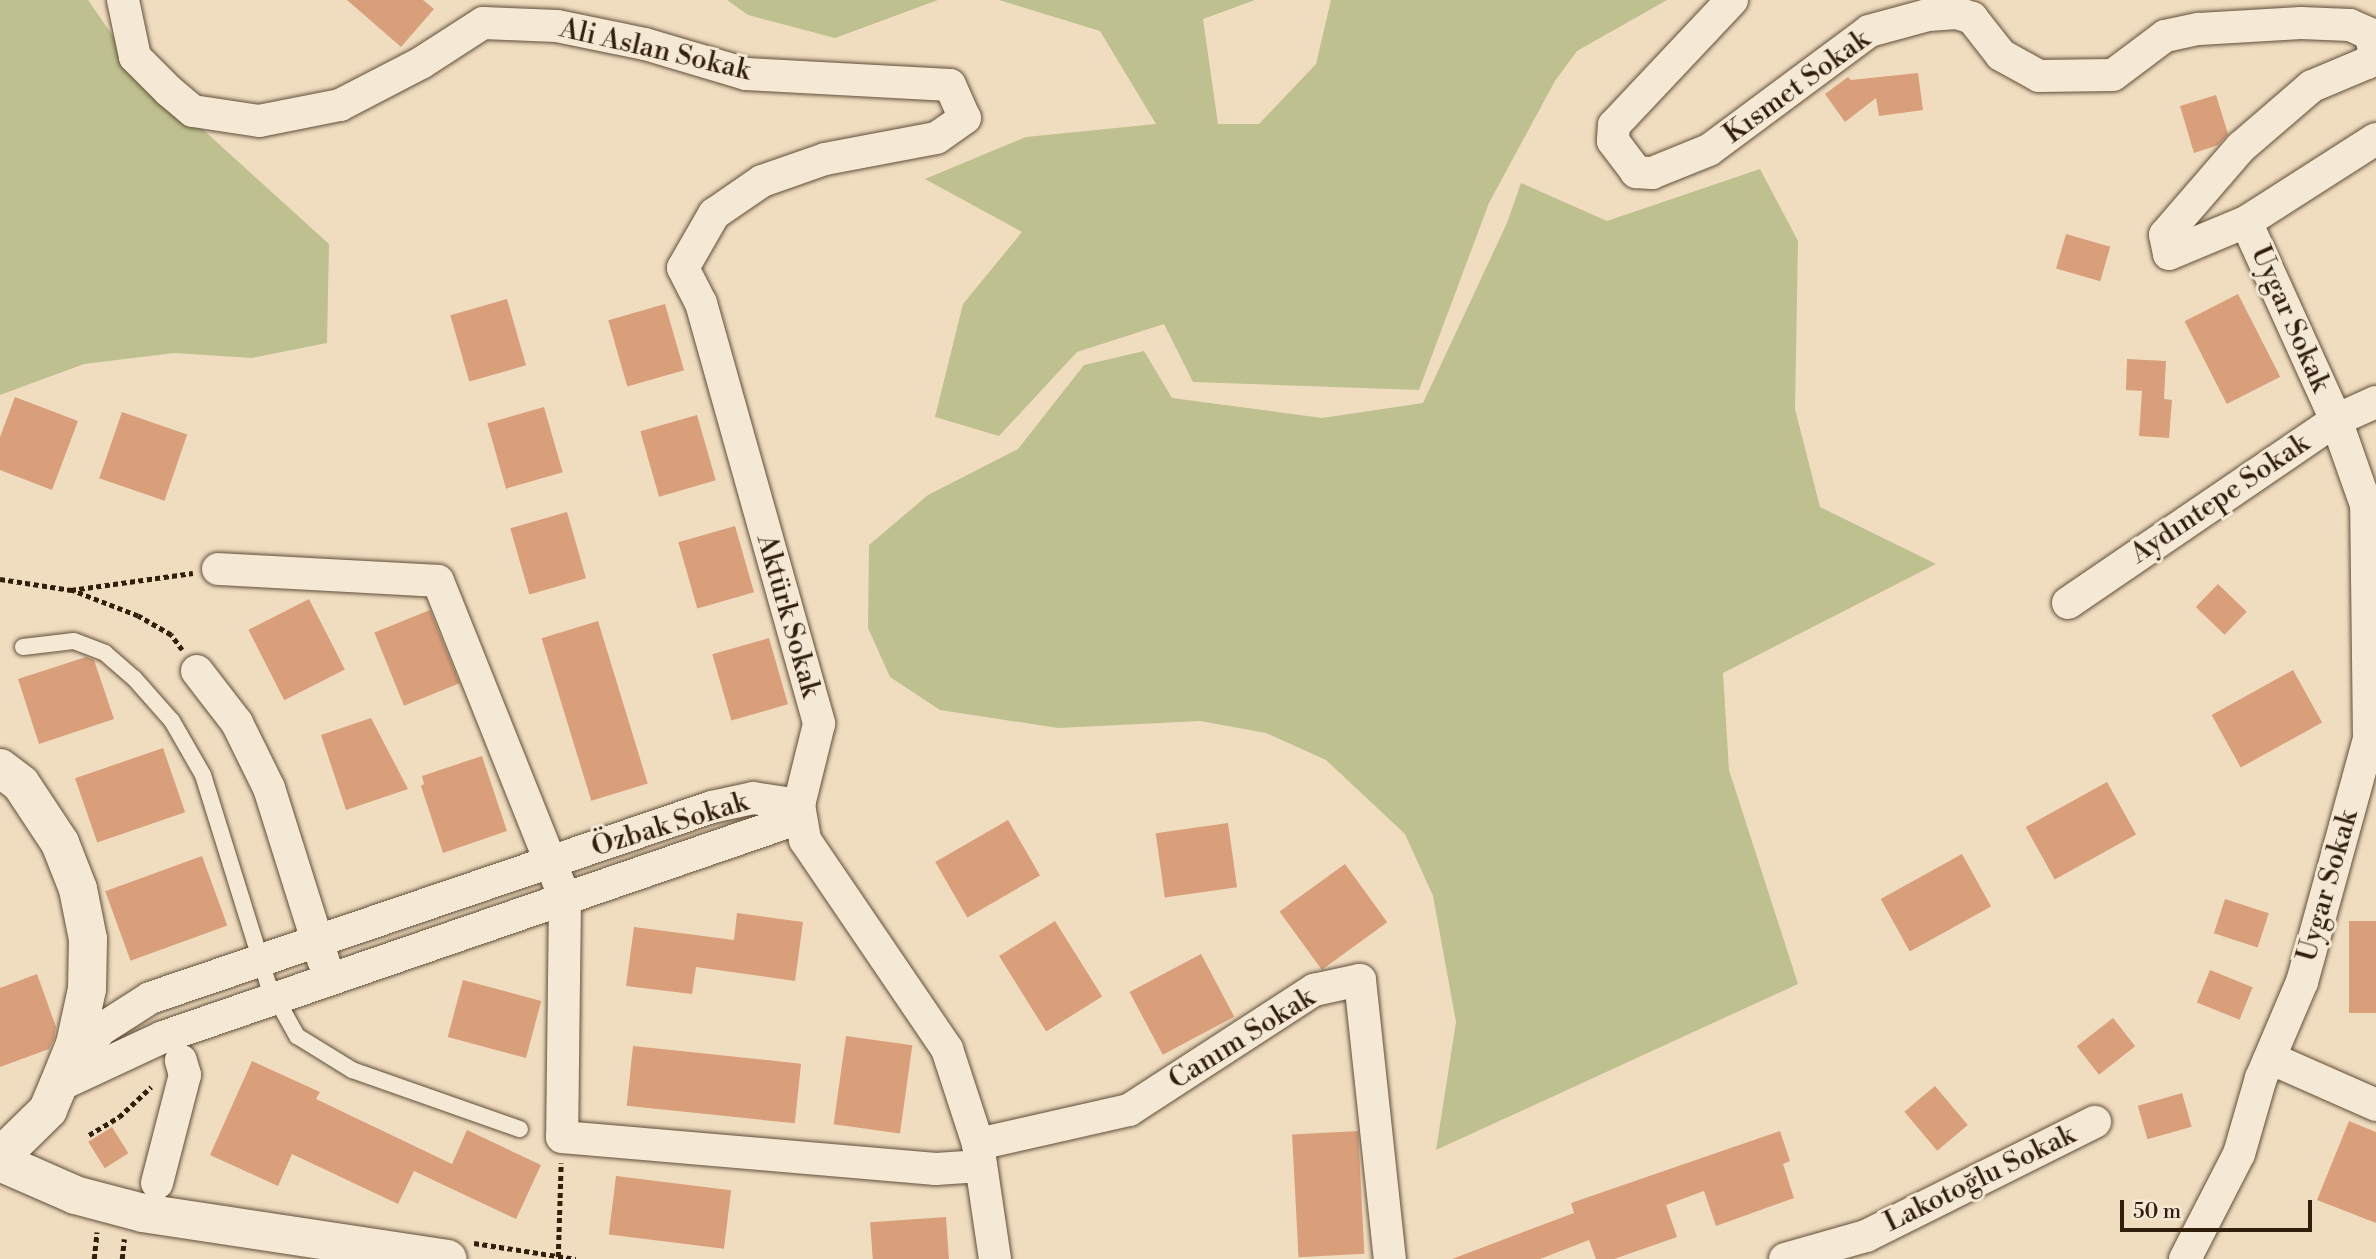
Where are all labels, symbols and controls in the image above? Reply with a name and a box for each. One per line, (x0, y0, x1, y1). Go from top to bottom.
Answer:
street label: Ali Aslan Sokak (556, 12, 754, 88)
street label: Kısmet Sokak (1717, 23, 1877, 151)
street label: Uygar Sokak (2243, 241, 2337, 397)
street label: Aydıntepe Sokak (2124, 427, 2316, 571)
street label: Aktürk Sokak (749, 531, 827, 701)
street label: Özbak Sokak (588, 785, 752, 865)
street label: Uygar Sokak (2290, 806, 2366, 966)
street label: Canım Sokak (1163, 981, 1321, 1097)
street label: Lakotoğlu Sokak (1879, 1118, 2081, 1240)
scale bar (2124, 1186, 2316, 1230)
text: 50 m (2133, 1199, 2181, 1225)

